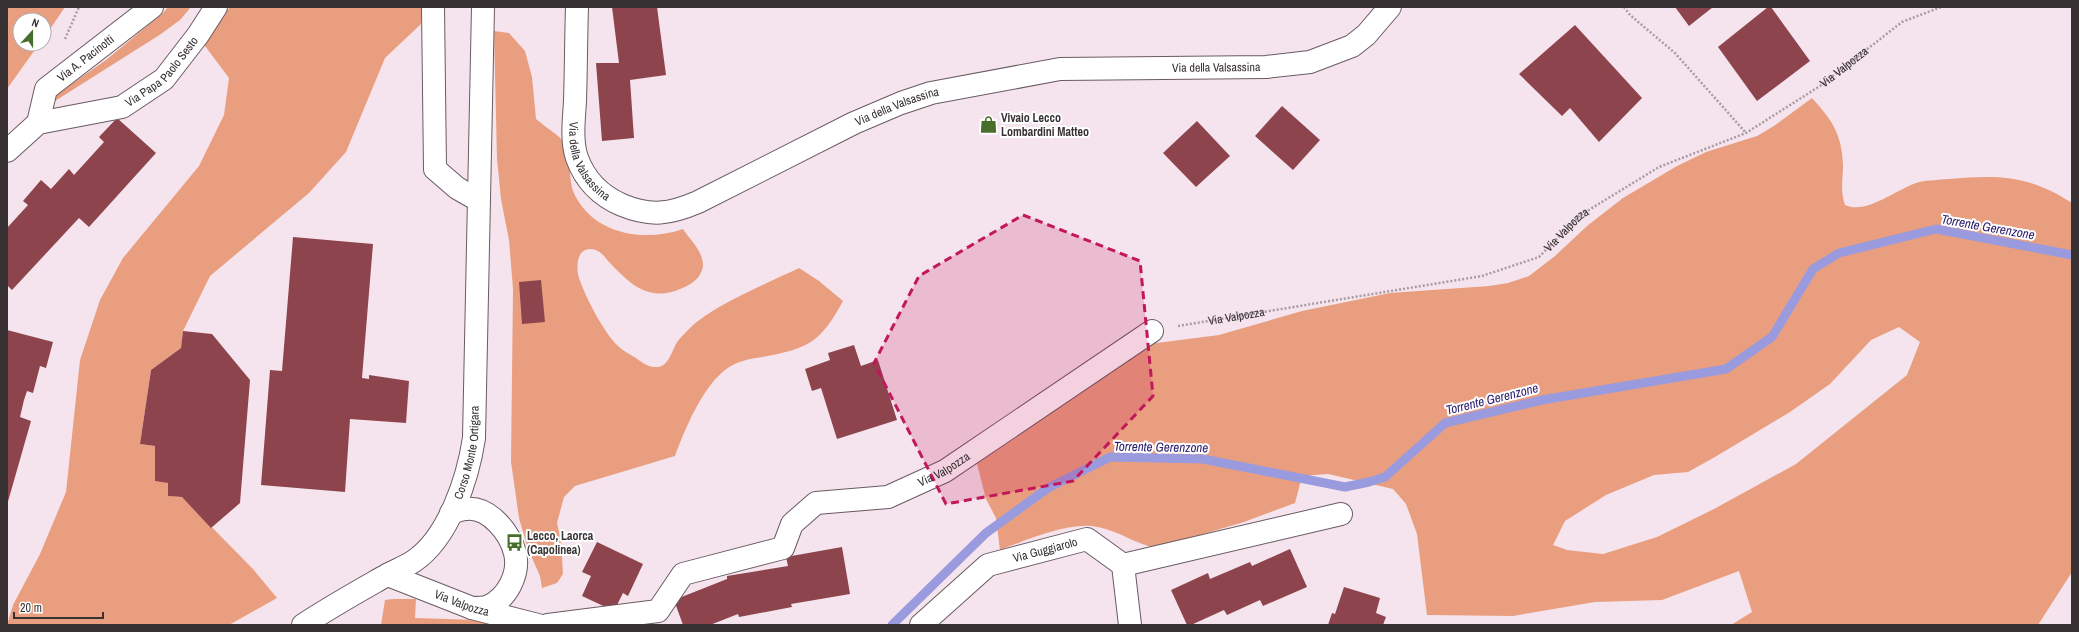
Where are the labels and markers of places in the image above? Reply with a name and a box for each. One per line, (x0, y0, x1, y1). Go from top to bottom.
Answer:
place label: Vivaio Lecco Lombardini Matteo (1001, 110, 1089, 140)
shop icon: Vivaio Lecco Lombardini Matteo (978, 115, 998, 135)
place label: Lecco, Laorca (Capolinea) (527, 528, 594, 558)
bus stop icon: Lecco, Laorca (Capolinea) (504, 533, 524, 553)

